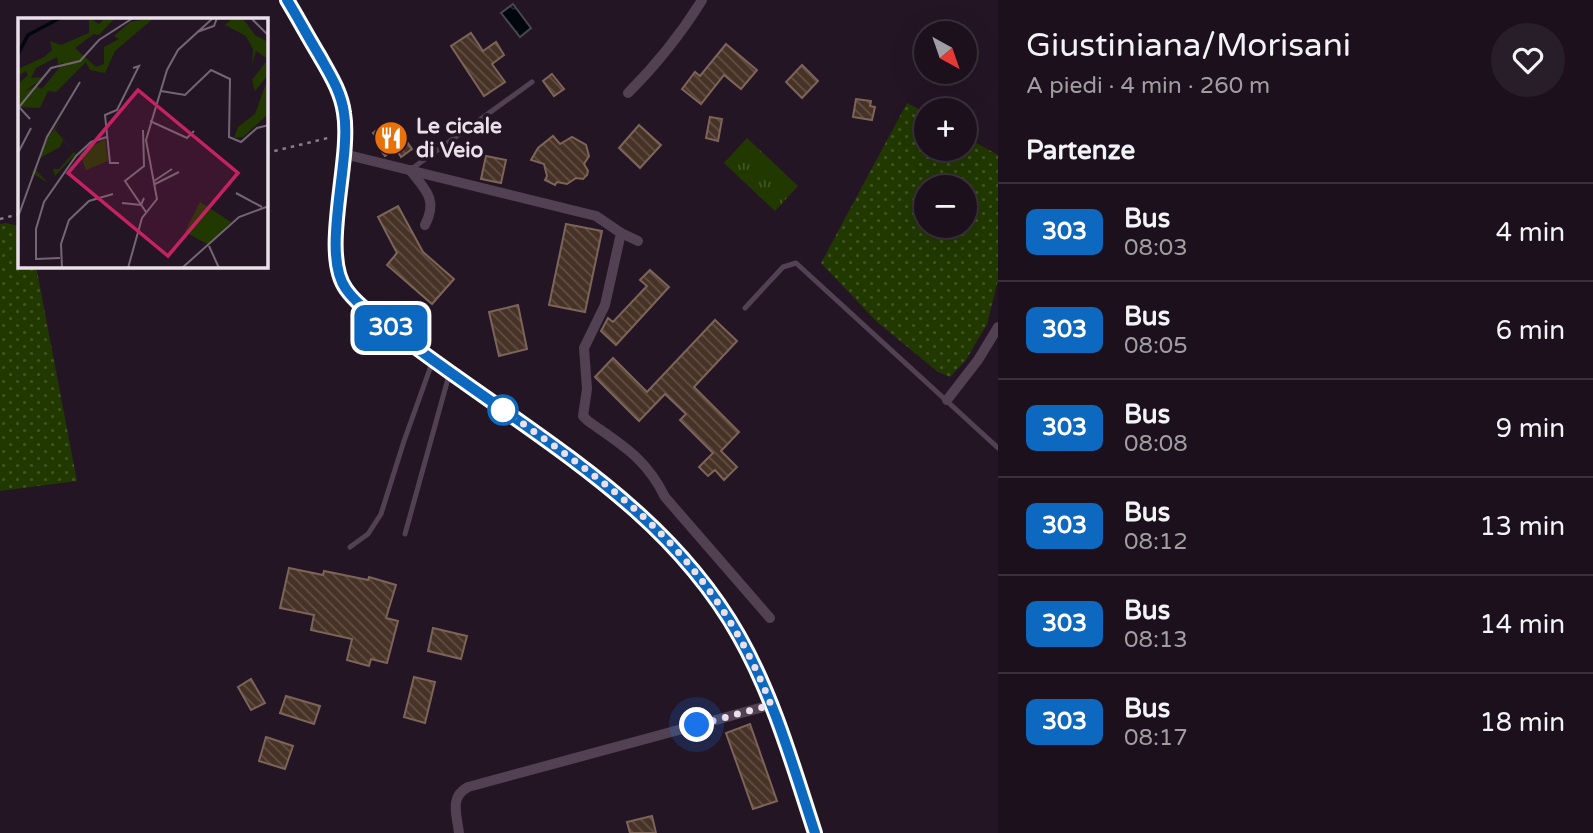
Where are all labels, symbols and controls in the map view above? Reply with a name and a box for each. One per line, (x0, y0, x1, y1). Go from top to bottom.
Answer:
inset map (18, 18, 268, 268)
north arrow (914, 21, 976, 84)
map controls (914, 21, 977, 238)
button: heart (1491, 23, 1565, 97)
text: Giustiniana/Morisani (1026, 26, 1351, 65)
text: A piedi · 4 min · 260 m (1026, 72, 1270, 100)
button: + (914, 98, 977, 161)
place label: Le cicale di Veio (416, 114, 502, 163)
restaurant icon: Le cicale di Veio (372, 119, 410, 157)
text: Partenze (1026, 135, 1135, 166)
button: − (914, 175, 977, 238)
text: Bus (1124, 203, 1170, 234)
text: 303 (1042, 217, 1087, 246)
text: 4 min (1496, 217, 1565, 248)
text: 08:03 (1124, 234, 1188, 262)
text: Bus (1124, 301, 1170, 332)
line badge: 303 (351, 305, 431, 351)
text: 303 (368, 313, 414, 342)
text: 303 (1042, 315, 1087, 344)
text: 6 min (1496, 315, 1565, 346)
text: 08:05 (1124, 332, 1188, 360)
unlabelled marker (488, 395, 518, 425)
text: Bus (1124, 399, 1170, 430)
text: 303 (1042, 413, 1087, 442)
text: 9 min (1496, 413, 1565, 444)
text: 08:08 (1124, 430, 1188, 458)
text: Bus (1124, 497, 1170, 528)
text: 303 (1042, 511, 1087, 540)
text: 13 min (1479, 511, 1565, 542)
text: 08:12 (1124, 528, 1188, 556)
text: Bus (1124, 595, 1170, 626)
text: 303 (1042, 609, 1087, 638)
text: 14 min (1479, 609, 1565, 640)
text: 08:13 (1124, 626, 1188, 654)
text: Bus (1124, 693, 1170, 724)
your location (679, 707, 714, 742)
text: 303 (1042, 707, 1087, 736)
text: 18 min (1479, 707, 1565, 738)
text: 08:17 (1124, 724, 1188, 752)

